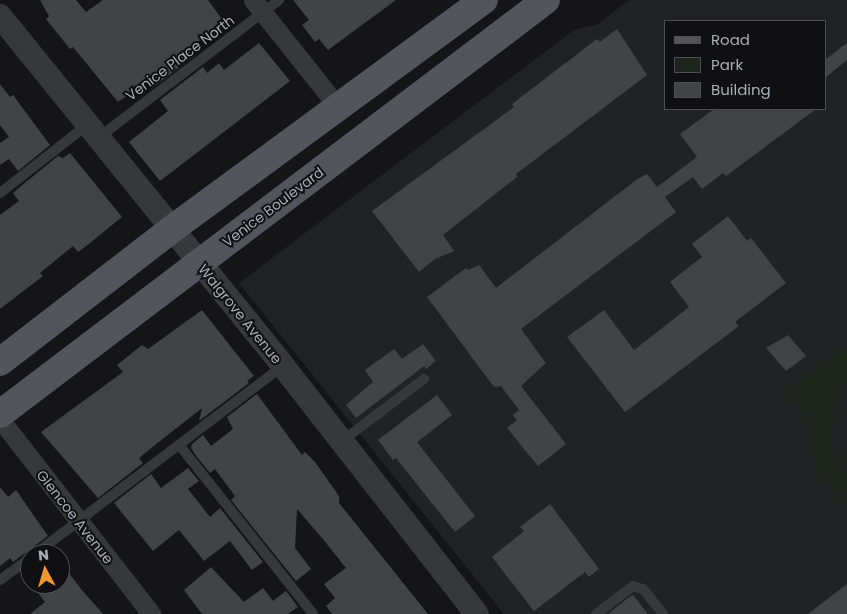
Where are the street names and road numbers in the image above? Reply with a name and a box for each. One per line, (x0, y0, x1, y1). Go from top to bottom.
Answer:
street label: Venice Place North (122, 12, 238, 104)
street label: Venice Boulevard (219, 164, 327, 250)
street label: Walgrove Avenue (195, 261, 285, 367)
street label: Glencoe Avenue (33, 467, 117, 567)

